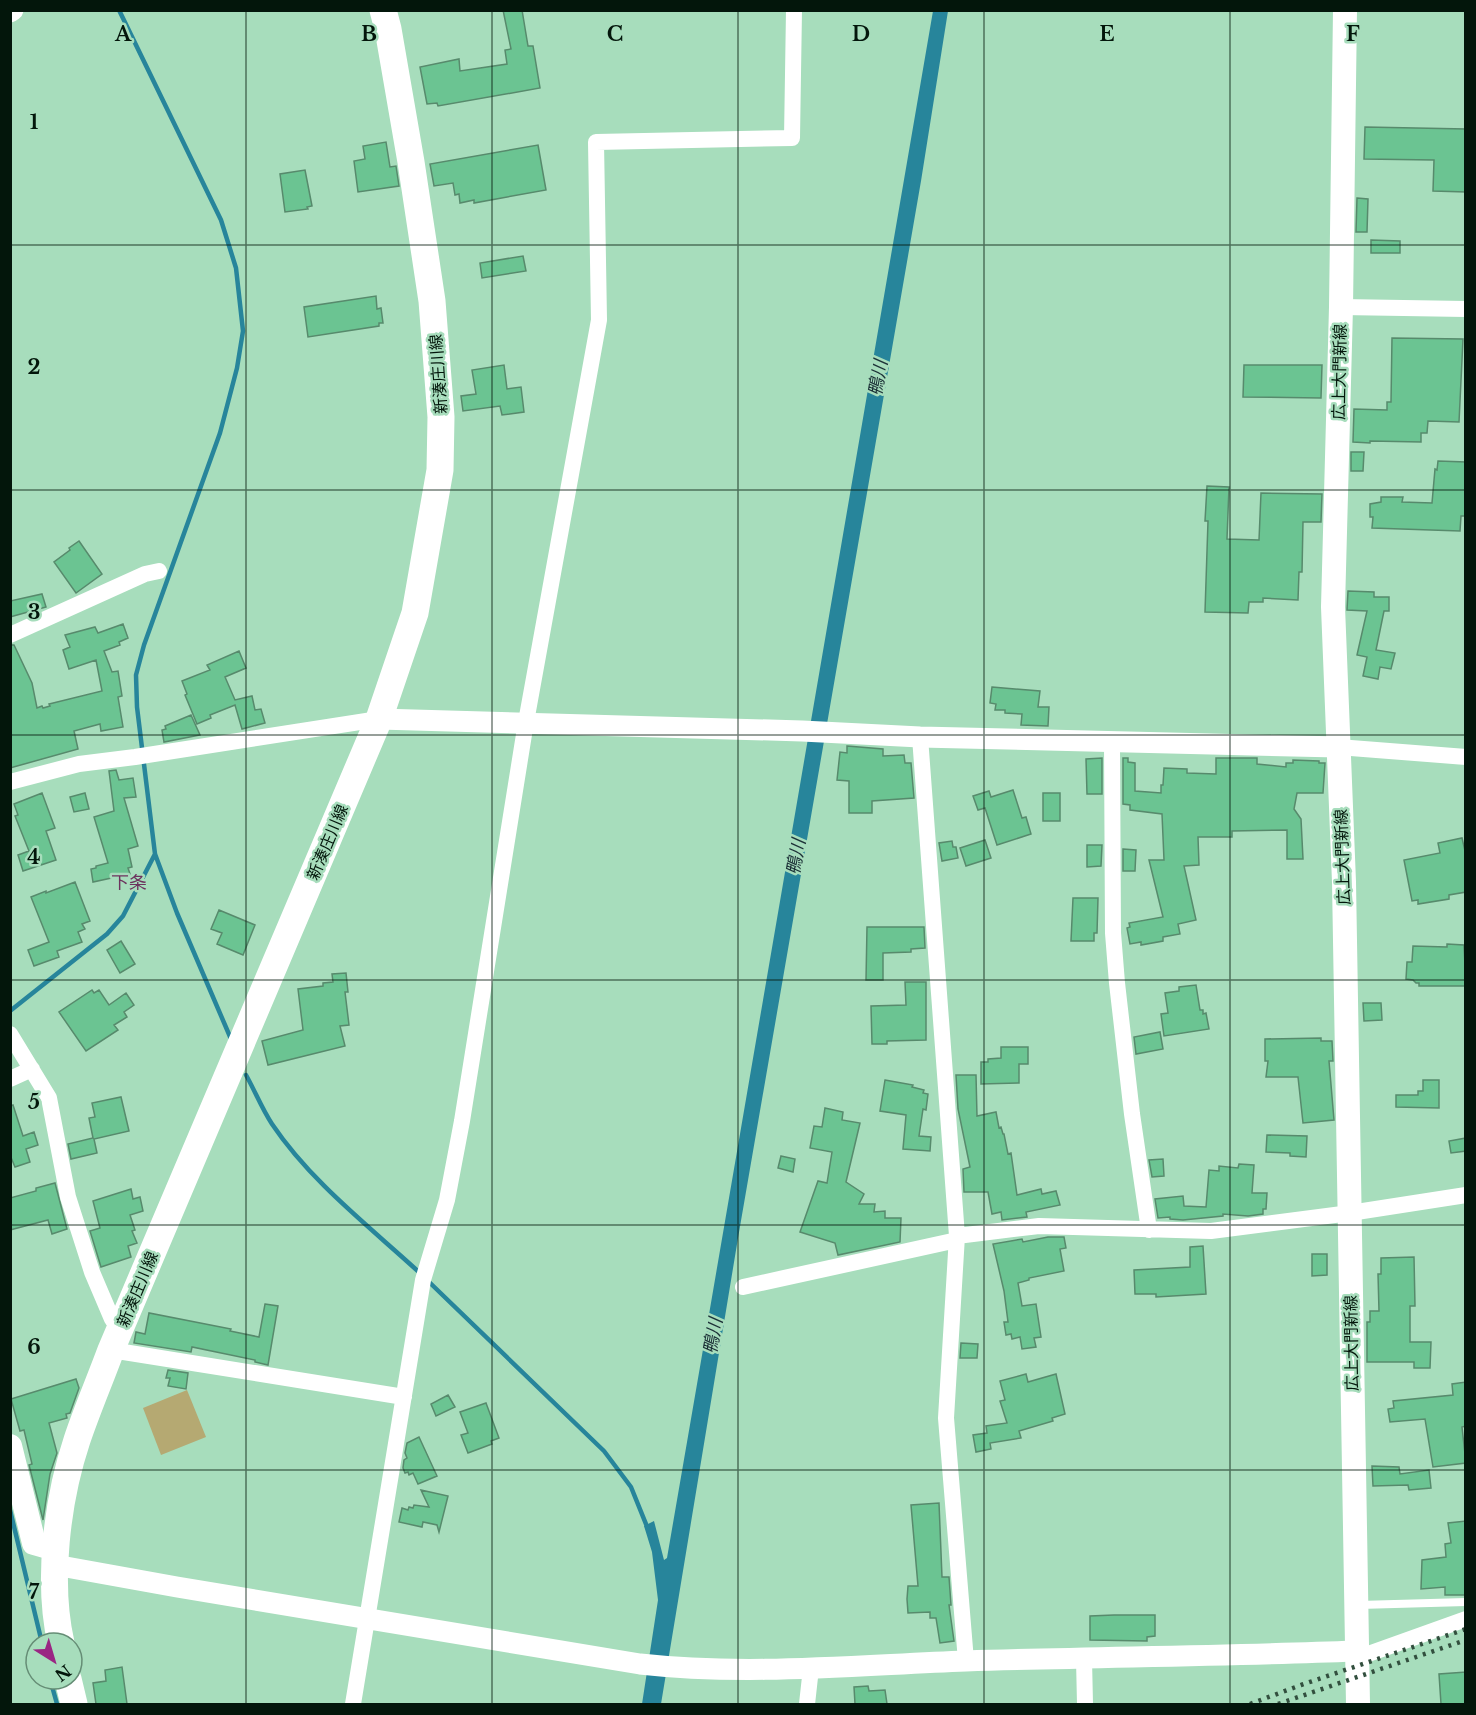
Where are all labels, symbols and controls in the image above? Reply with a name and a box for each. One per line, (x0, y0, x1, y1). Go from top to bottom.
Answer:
text: A (114, 22, 132, 46)
text: B (361, 22, 377, 46)
text: C (607, 22, 623, 46)
text: D (852, 22, 870, 46)
text: E (1099, 22, 1115, 46)
text: F (1346, 22, 1360, 46)
text: 1 (30, 110, 39, 134)
street label: 広上大門新線 (1328, 324, 1350, 420)
street label: 新湊庄川線 (425, 333, 451, 415)
text: 2 (27, 355, 41, 379)
water label: 鴨川 (864, 356, 892, 398)
text: 3 (28, 600, 40, 624)
street label: 新湊庄川線 (302, 801, 352, 883)
street label: 広上大門新線 (1330, 809, 1354, 905)
water label: 鴨川 (782, 835, 810, 877)
text: 4 (27, 845, 41, 869)
district label: 下条 (111, 872, 147, 894)
text: 5 (28, 1090, 40, 1114)
street label: 新湊庄川線 (112, 1248, 162, 1330)
street label: 広上大門新線 (1340, 1295, 1362, 1391)
water label: 鴨川 (699, 1314, 727, 1356)
text: 6 (27, 1335, 41, 1359)
text: 7 (29, 1580, 40, 1604)
north arrow (24, 1631, 84, 1691)
text: N (51, 1660, 75, 1685)

